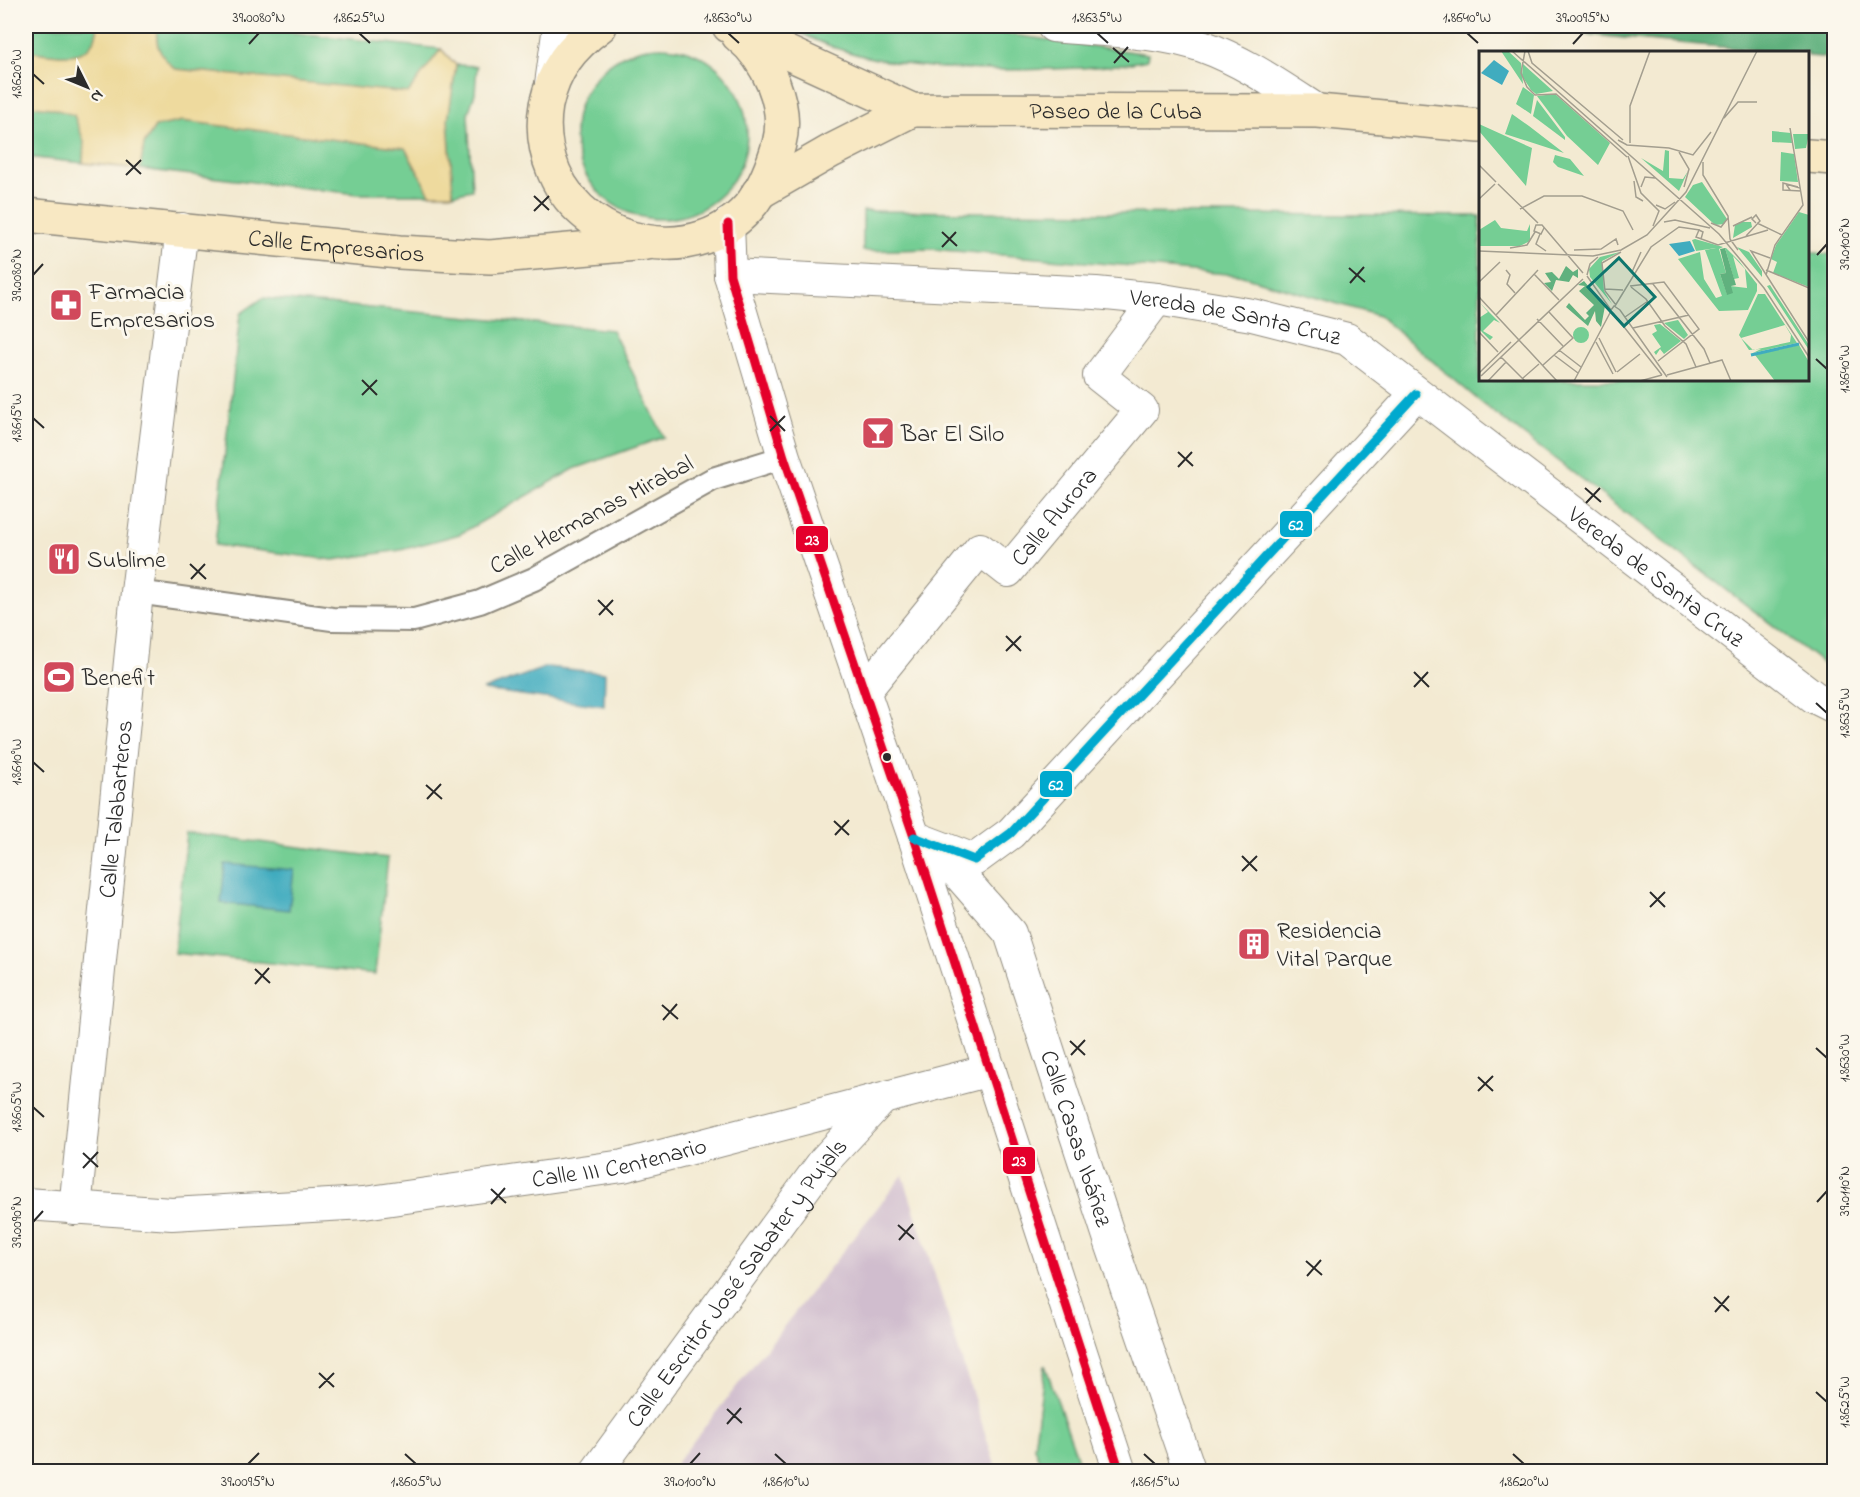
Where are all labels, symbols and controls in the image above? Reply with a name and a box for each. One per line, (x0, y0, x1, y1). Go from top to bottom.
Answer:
text: 39.0080°N (233, 7, 285, 29)
text: 1.8625°W (333, 7, 385, 29)
text: 1.8630°W (704, 7, 752, 29)
text: 1.8635°W (1072, 7, 1122, 29)
text: 1.8640°W (1443, 7, 1491, 29)
text: 39.0095°N (1556, 7, 1610, 29)
text: 1.8620°W (6, 49, 28, 99)
inset map (1479, 51, 1809, 381)
north arrow (57, 57, 117, 117)
text: N (84, 84, 109, 108)
street label: Paseo de la Cuba (1029, 95, 1202, 131)
text: 39.0100°N (1834, 218, 1856, 270)
street label: Calle Empresarios (246, 222, 426, 273)
text: 39.0080°N (6, 249, 28, 301)
place label: Farmacia Empresarios (88, 276, 215, 339)
street label: Vereda de Santa Cruz (1127, 281, 1345, 357)
pharmacy icon: Farmacia Empresarios (48, 287, 84, 323)
text: 1.8640°W (1834, 345, 1856, 393)
text: 1.8615°W (6, 393, 28, 443)
bar icon: Bar El Silo (860, 415, 896, 451)
place label: Bar El Silo (900, 418, 1004, 453)
street label: Calle Hermanas Mirabal (484, 448, 700, 585)
street label: Calle Aurora (1004, 461, 1107, 575)
street label: Vereda de Santa Cruz (1558, 498, 1752, 658)
line badge: 62 (1279, 510, 1313, 538)
text: 62 (1288, 514, 1304, 538)
line badge: 23 (795, 525, 829, 553)
text: 23 (804, 529, 820, 553)
restaurant icon: Sublime (46, 541, 82, 577)
place label: Sublime (87, 544, 166, 579)
sports icon: Benefit (41, 659, 77, 695)
place label: Benefit (81, 662, 155, 697)
text: 1.8635°W (1834, 688, 1856, 738)
street label: Calle Talabarteros (91, 719, 144, 900)
text: 1.8610°W (6, 739, 28, 785)
unlabelled marker (881, 751, 893, 763)
line badge: 62 (1039, 770, 1073, 798)
text: 62 (1048, 774, 1064, 798)
place label: Residencia Vital Parque (1276, 915, 1392, 978)
building icon: Residencia Vital Parque (1236, 926, 1272, 962)
text: 1.8630°W (1834, 1034, 1856, 1082)
street label: Calle Casas Ibáñez (1029, 1046, 1120, 1233)
text: 1.8605°W (6, 1082, 28, 1132)
street label: Calle III Centenario (530, 1130, 711, 1199)
street label: Calle Escritor José Sabater y Pujals (619, 1131, 857, 1436)
line badge: 23 (1002, 1146, 1036, 1175)
text: 23 (1011, 1150, 1027, 1174)
text: 39.0110°N (1834, 1166, 1856, 1216)
text: 39.0090°N (6, 1196, 28, 1248)
text: 1.8625°W (1834, 1376, 1856, 1428)
text: 39.0095°N (221, 1471, 275, 1493)
text: 1.8605°W (391, 1471, 441, 1493)
text: 39.0100°N (664, 1471, 716, 1493)
text: 1.8610°W (763, 1471, 809, 1493)
text: 1.8615°W (1130, 1471, 1180, 1493)
text: 1.8620°W (1499, 1471, 1549, 1493)

